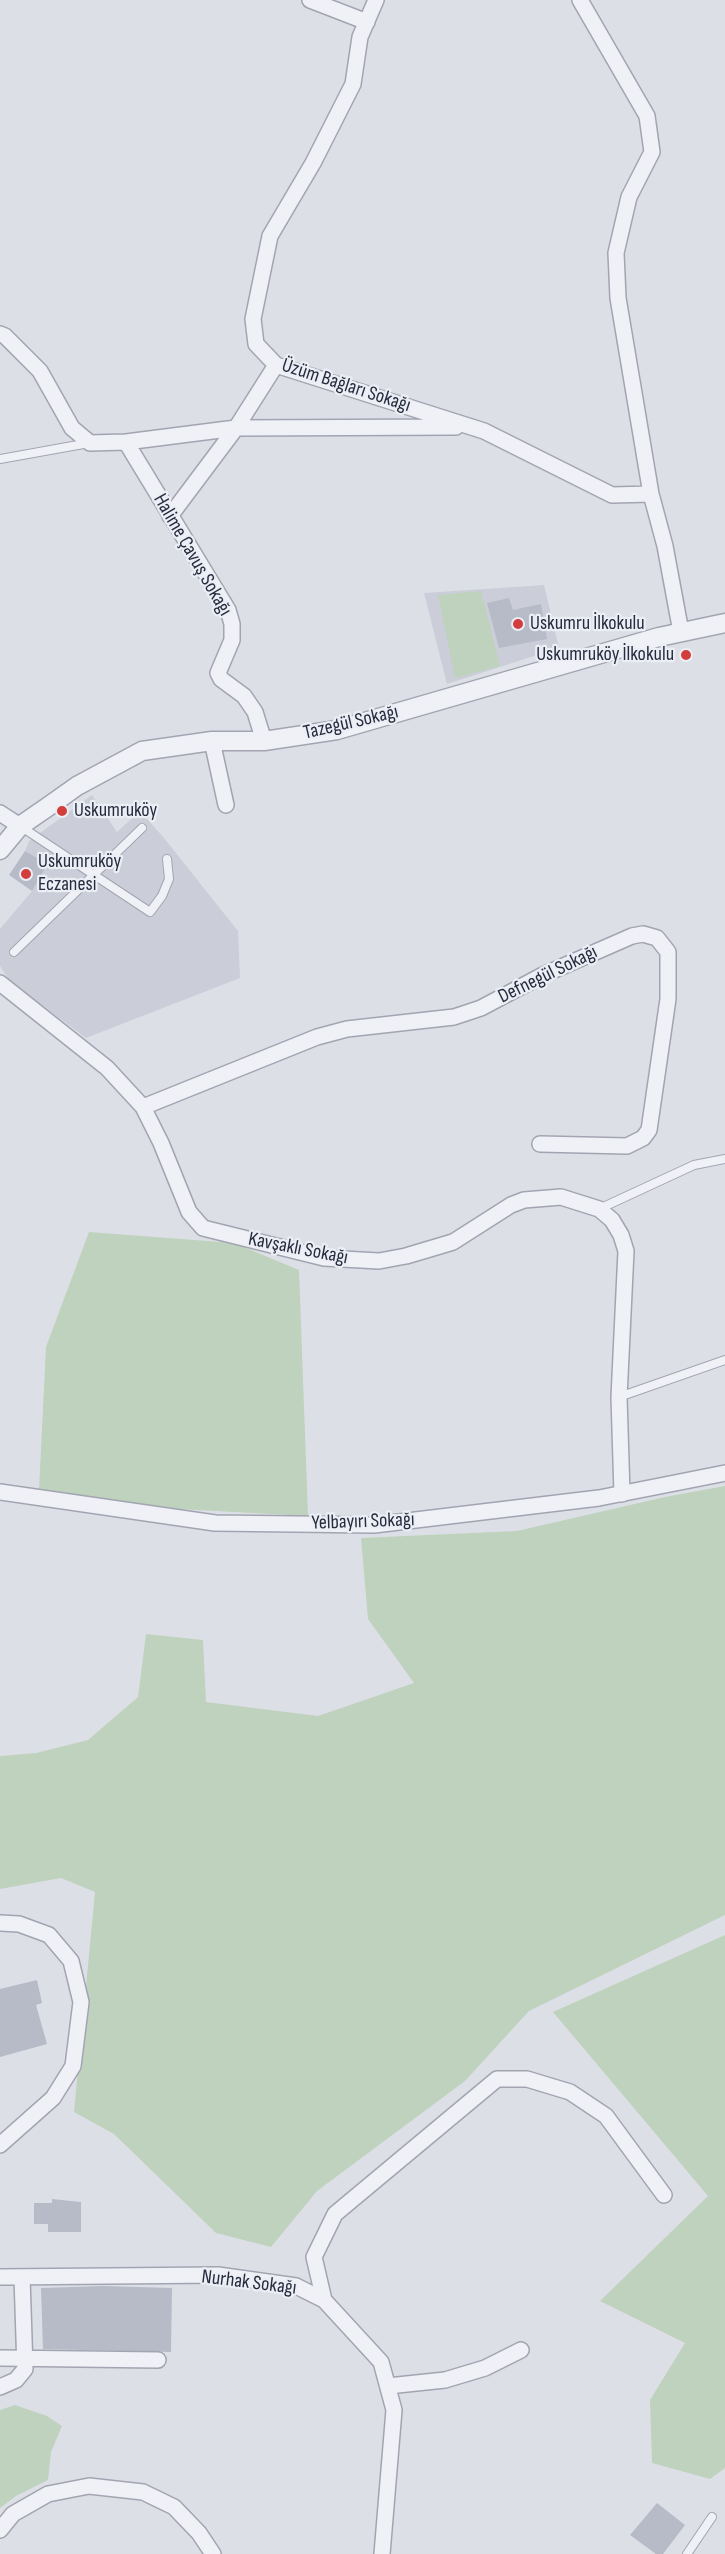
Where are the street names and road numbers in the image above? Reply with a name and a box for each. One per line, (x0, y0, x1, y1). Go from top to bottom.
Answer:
street label: Üzüm Bağları Sokağı (279, 354, 413, 418)
street label: Halime Çavuş Sokağı (147, 490, 237, 620)
street label: Tazegül Sokağı (301, 700, 401, 746)
street label: Defnegül Sokağı (494, 941, 602, 1009)
street label: Kavşaklı Sokağı (246, 1228, 350, 1270)
street label: Yelbayırı Sokağı (311, 1508, 415, 1536)
street label: Nurhak Sokağı (200, 2265, 298, 2301)

